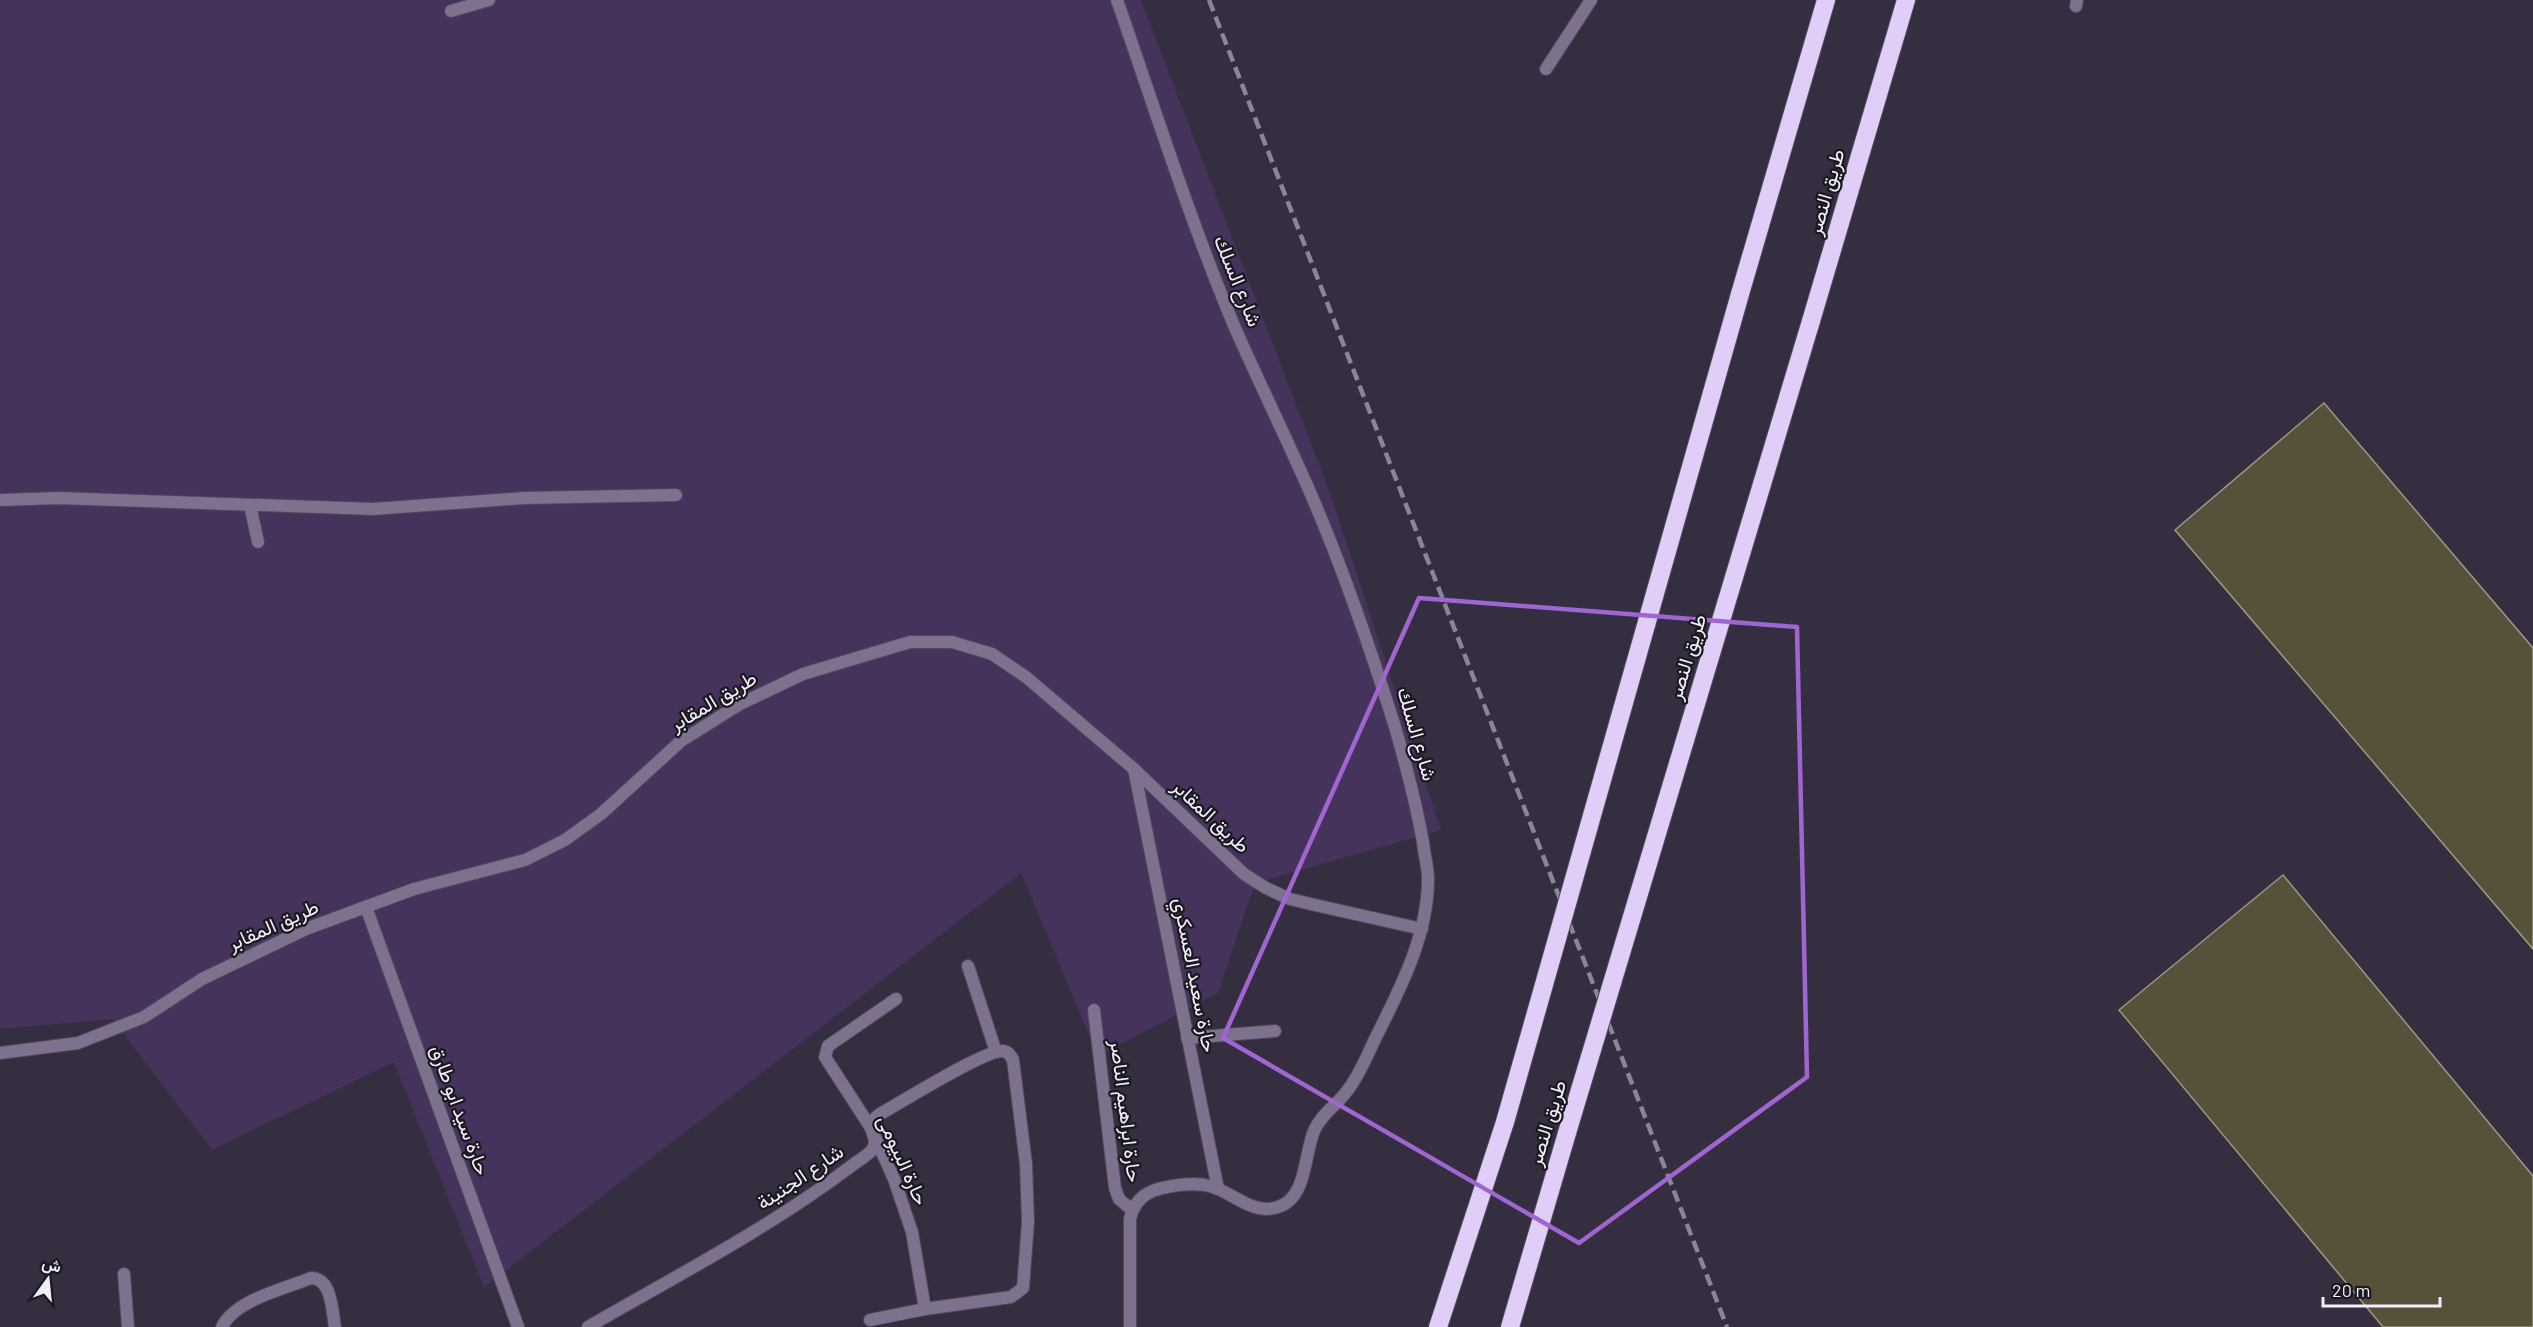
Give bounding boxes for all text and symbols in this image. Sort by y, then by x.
street label: طريق النصر [1801,146,1851,239]
street label: شارع السلك [1207,232,1268,331]
street label: طريق النصر [1661,611,1712,704]
street label: طريق المقابر [664,665,761,738]
street label: شارع السلك [1390,684,1443,784]
street label: طريق المقابر [1166,773,1255,859]
street label: طريق المقابر [222,893,323,957]
street label: حارة سعيد العسكري [1163,895,1223,1055]
street label: حارة ابراهيم الناصر [1104,1037,1148,1184]
street label: حارة سيد ابو طارق [424,1041,496,1179]
street label: طريق النصر [1521,1077,1572,1170]
street label: حارة البيومى [872,1111,934,1209]
street label: شارع الجنينة [752,1138,849,1216]
north arrow [18,1249,78,1309]
text: ش [40,1252,64,1277]
scale bar [2323,1270,2440,1308]
text: 20 m [2332,1279,2370,1301]

